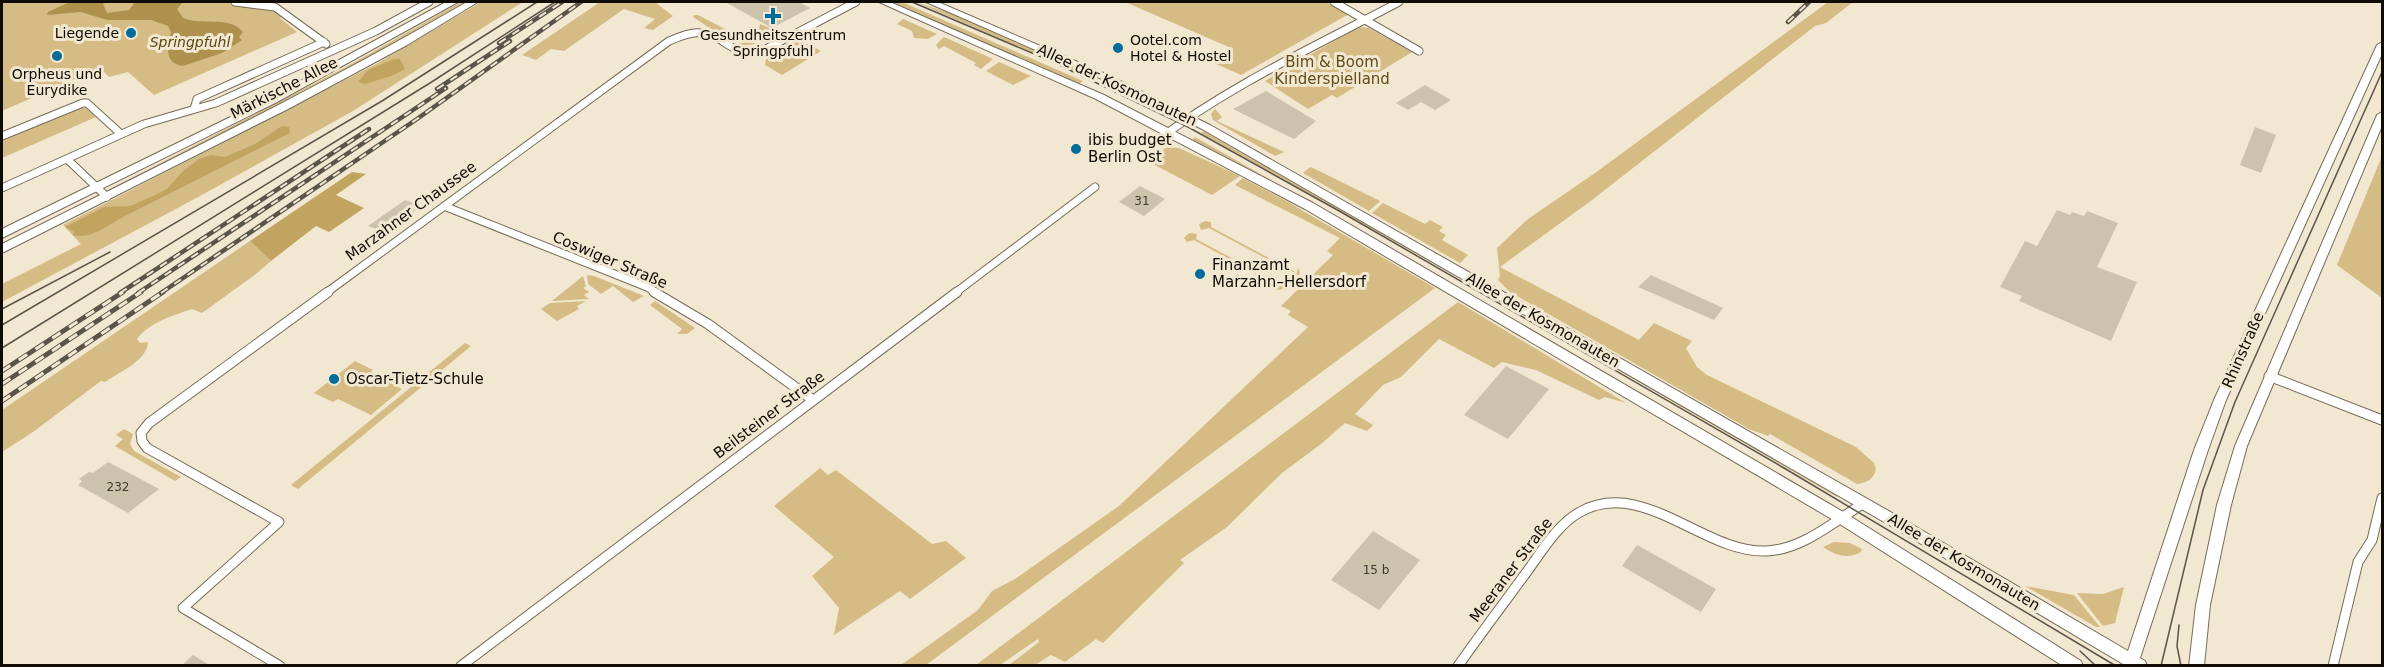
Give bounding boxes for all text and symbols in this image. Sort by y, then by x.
marker: Gesundheitszentrum Springpfuhl [764,7,782,25]
place label: Liegende [55,25,119,41]
marker: Liegende [124,26,138,40]
place label: Gesundheitszentrum Springpfuhl [700,27,846,59]
place label: Ootel.com Hotel & Hostel [1130,32,1231,64]
water label: Springpfuhl [150,34,230,50]
street label: Allee der Kosmonauten [1034,40,1200,130]
marker: Ootel.com Hotel & Hostel [1111,41,1125,55]
marker: Orpheus und Eurydike [50,49,64,63]
street label: Märkische Allee [227,53,341,123]
park label: Bim & Boom Kinderspielland [1274,53,1390,88]
place label: Orpheus und Eurydike [12,66,102,98]
place label: ibis budget Berlin Ost [1088,131,1172,166]
marker: ibis budget Berlin Ost [1069,142,1083,156]
street label: Marzahner Chaussee [342,157,480,265]
house number: 31 [1134,194,1150,208]
street label: Coswiger Straße [550,228,670,292]
place label: Finanzamt Marzahn–Hellersdorf [1212,256,1367,291]
marker: Finanzamt Marzahn–Hellersdorf [1193,267,1207,281]
street label: Allee der Kosmonauten [1463,269,1623,371]
street label: Rhinstraße [2218,309,2268,391]
street label: Beilsteiner Straße [710,367,828,463]
place label: Oscar-Tietz-Schule [346,370,484,388]
marker: Oscar-Tietz-Schule [327,372,341,386]
house number: 232 [107,480,129,494]
street label: Allee der Kosmonauten [1885,509,2043,615]
street label: Meeraner Straße [1466,514,1556,626]
house number: 15 b [1363,563,1389,577]

